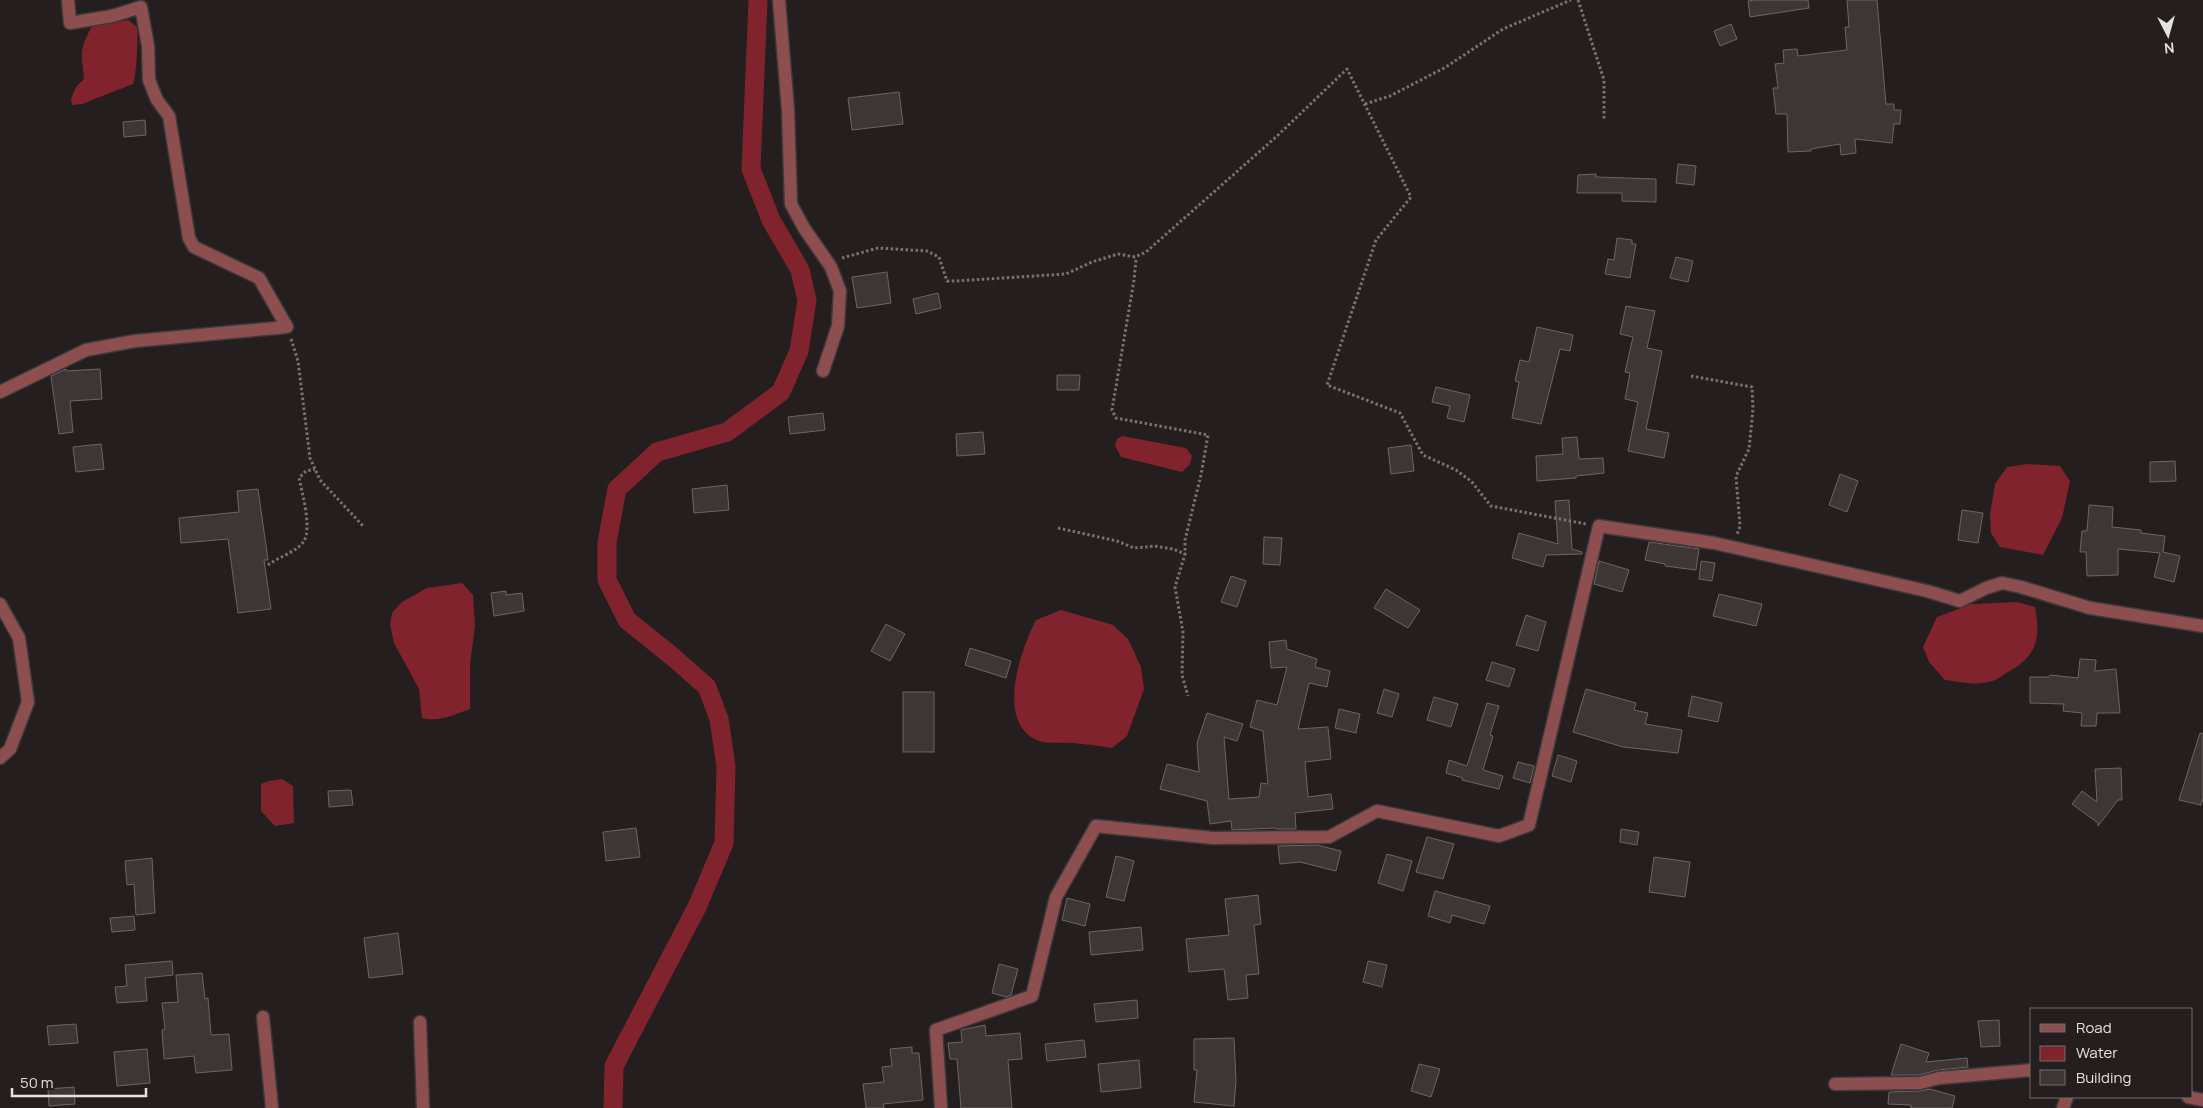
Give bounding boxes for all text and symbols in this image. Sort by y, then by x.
north arrow [2143,10,2193,60]
text: N [2163,38,2175,58]
legend [2030,1008,2193,1098]
text: Road [2076,1017,2112,1038]
text: Water [2076,1042,2118,1063]
scale bar [12,1066,146,1098]
text: Building [2076,1067,2131,1088]
text: 50 m [20,1072,54,1093]

